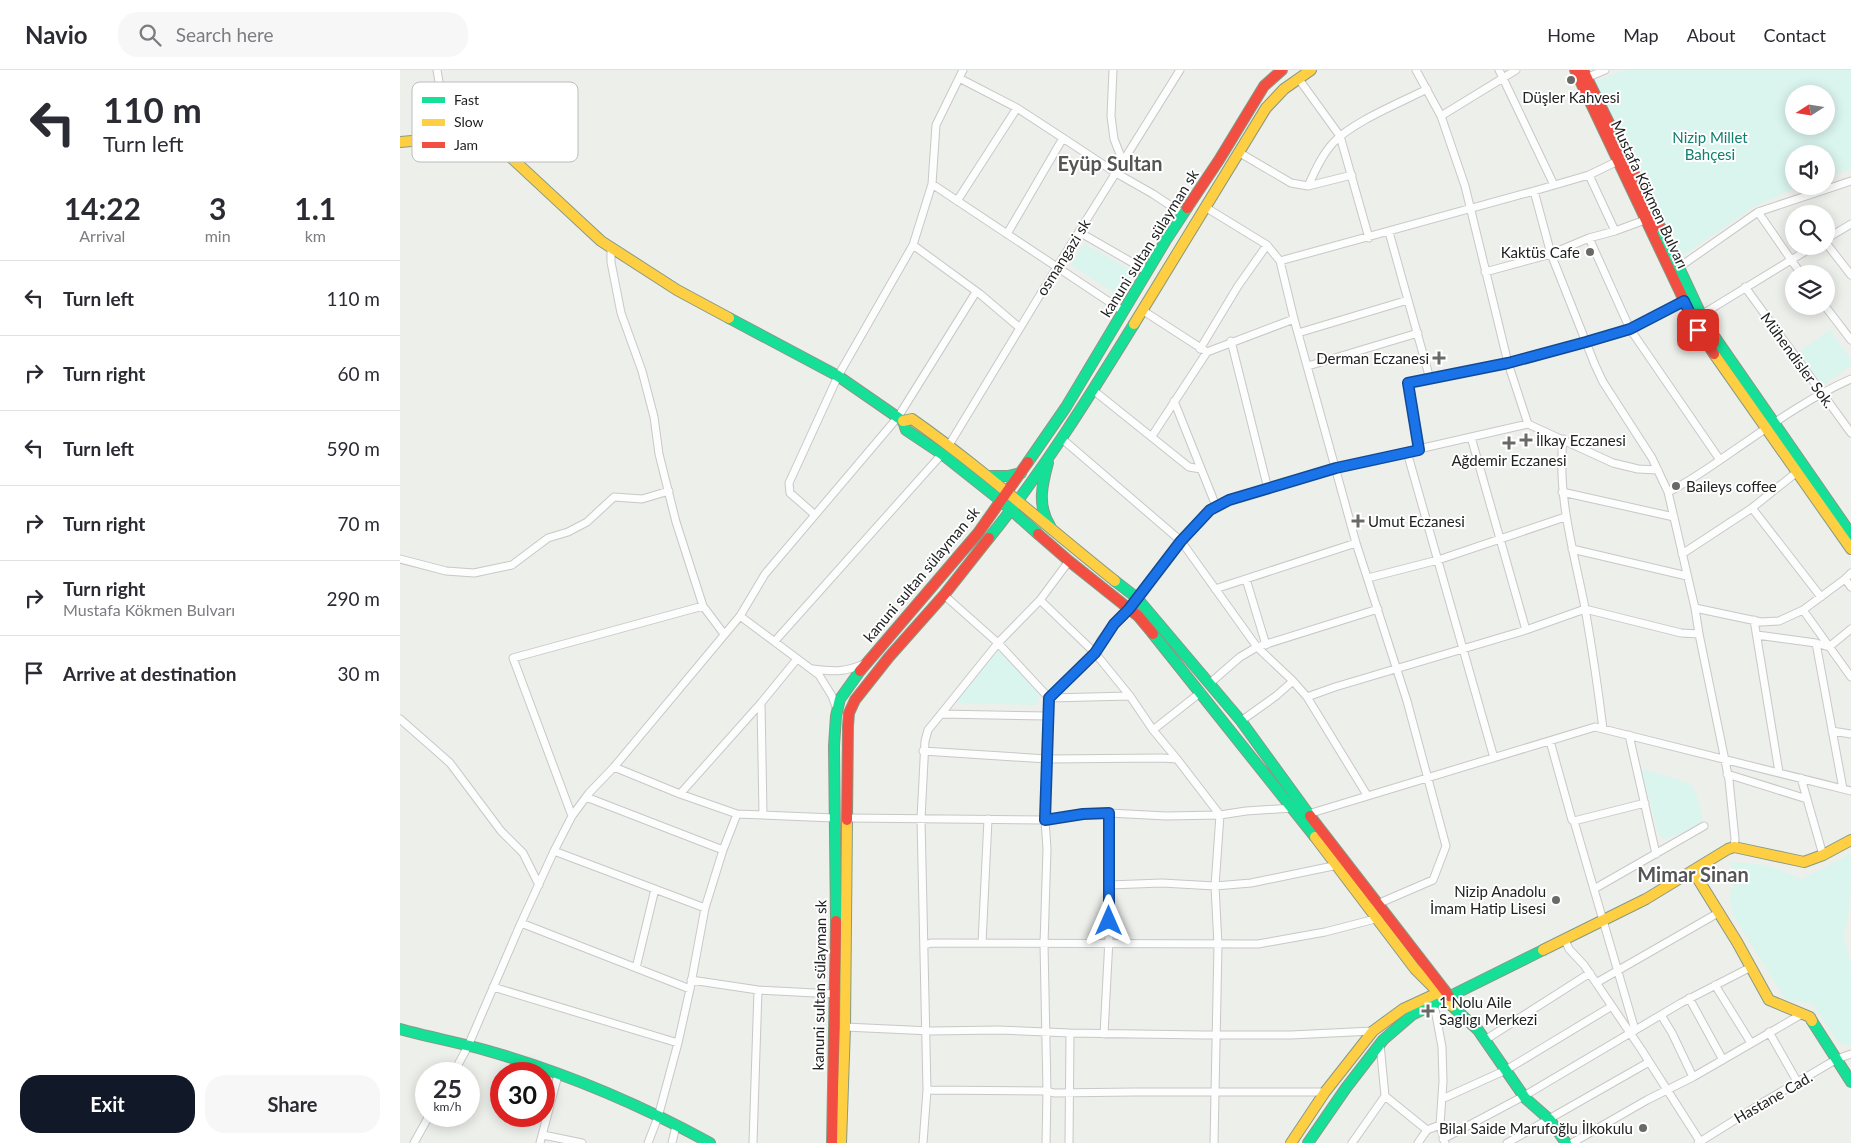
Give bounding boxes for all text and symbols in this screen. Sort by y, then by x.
search box [118,12,468,57]
text: Navio [25,20,88,49]
icon: search [136,21,164,49]
text: Search here [176,23,274,46]
text: Home [1547,24,1595,46]
text: Map [1623,24,1659,46]
text: About [1687,24,1736,46]
text: Contact [1764,24,1826,46]
marker: Düşler Kahvesi [1565,74,1577,86]
legend [412,82,578,162]
north arrow [1785,85,1835,135]
map controls [1785,85,1835,315]
text: 110 m [103,88,202,130]
place label: Düşler Kahvesi [1522,88,1620,106]
icon: left [20,90,85,155]
text: Fast [454,91,479,108]
text: Slow [454,113,484,130]
street label: Mustafa Kökmen Bulvarı [1608,117,1692,271]
park label: Nizip Millet Bahçesi [1672,128,1748,163]
text: Turn left [103,130,184,157]
text: Jam [454,136,478,153]
button: sound [1785,145,1835,195]
district label: Eyüp Sultan [1057,151,1163,175]
street label: kanuni sultan sülayman sk [1096,166,1202,320]
text: 14:22 [64,190,141,226]
text: 3 [209,190,226,226]
text: 1.1 [294,190,336,226]
button: search [1785,205,1835,255]
street label: osmangazi sk [1032,215,1094,299]
text: Arrival [79,226,125,245]
text: min [205,226,231,245]
text: km [305,226,326,245]
place label: Kaktüs Cafe [1501,243,1580,261]
marker: Kaktüs Cafe [1584,246,1596,258]
button: layers [1785,265,1835,315]
icon: left [20,284,48,312]
text: Turn left [63,287,134,310]
text: 110 m [326,287,380,310]
pin [1677,309,1719,351]
street label: Mühendisler Sok. [1757,309,1839,411]
icon: arrive [1684,316,1712,344]
place label: Derman Eczanesi [1316,349,1429,367]
marker: Derman Eczanesi [1433,352,1445,364]
icon: right [20,359,48,387]
text: Turn right [63,362,145,385]
text: 60 m [337,362,380,385]
place label: İlkay Eczanesi [1536,431,1626,449]
icon: left [20,434,48,462]
marker: İlkay Eczanesi [1520,434,1532,446]
text: Turn left [63,437,134,460]
text: 590 m [326,437,380,460]
marker: Ağdemir Eczanesi [1503,437,1515,449]
place label: Ağdemir Eczanesi [1451,451,1567,469]
place label: Baileys coffee [1686,477,1777,495]
marker: Baileys coffee [1670,480,1682,492]
street label: kanuni sultan sülayman sk [859,503,983,645]
icon: right [20,509,48,537]
text: Turn right [63,512,145,535]
text: 70 m [337,512,380,535]
place label: Umut Eczanesi [1368,512,1465,530]
marker: Umut Eczanesi [1352,515,1364,527]
text: Turn right [63,577,145,600]
icon: right [20,584,48,612]
text: 290 m [326,587,380,610]
text: Mustafa Kökmen Bulvarı [63,600,235,619]
icon: arrive [20,659,48,687]
text: Arrive at destination [63,662,236,685]
text: 30 m [337,662,380,685]
district label: Mimar Sinan [1637,862,1749,886]
place label: Nizip Anadolu İmam Hatip Lisesi [1430,882,1546,917]
position arrow [1082,894,1134,946]
marker: Nizip Anadolu İmam Hatip Lisesi [1550,894,1562,906]
street label: kanuni sultan sülayman sk [809,899,829,1070]
place label: 1 Nolu Aile Saglıgı Merkezi [1439,993,1537,1028]
marker: 1 Nolu Aile Saglıgı Merkezi [1421,1004,1435,1018]
speed limit sign: 30 [490,1062,555,1127]
street label: Hastane Cad. [1731,1067,1815,1127]
text: 25 [433,1073,462,1103]
button: Exit [20,1075,195,1133]
button: Share [205,1075,380,1133]
text: km/h [433,1099,462,1114]
place label: Bilal Saide Marufoğlu İlkokulu [1439,1119,1633,1137]
marker: Bilal Saide Marufoğlu İlkokulu [1637,1122,1649,1134]

